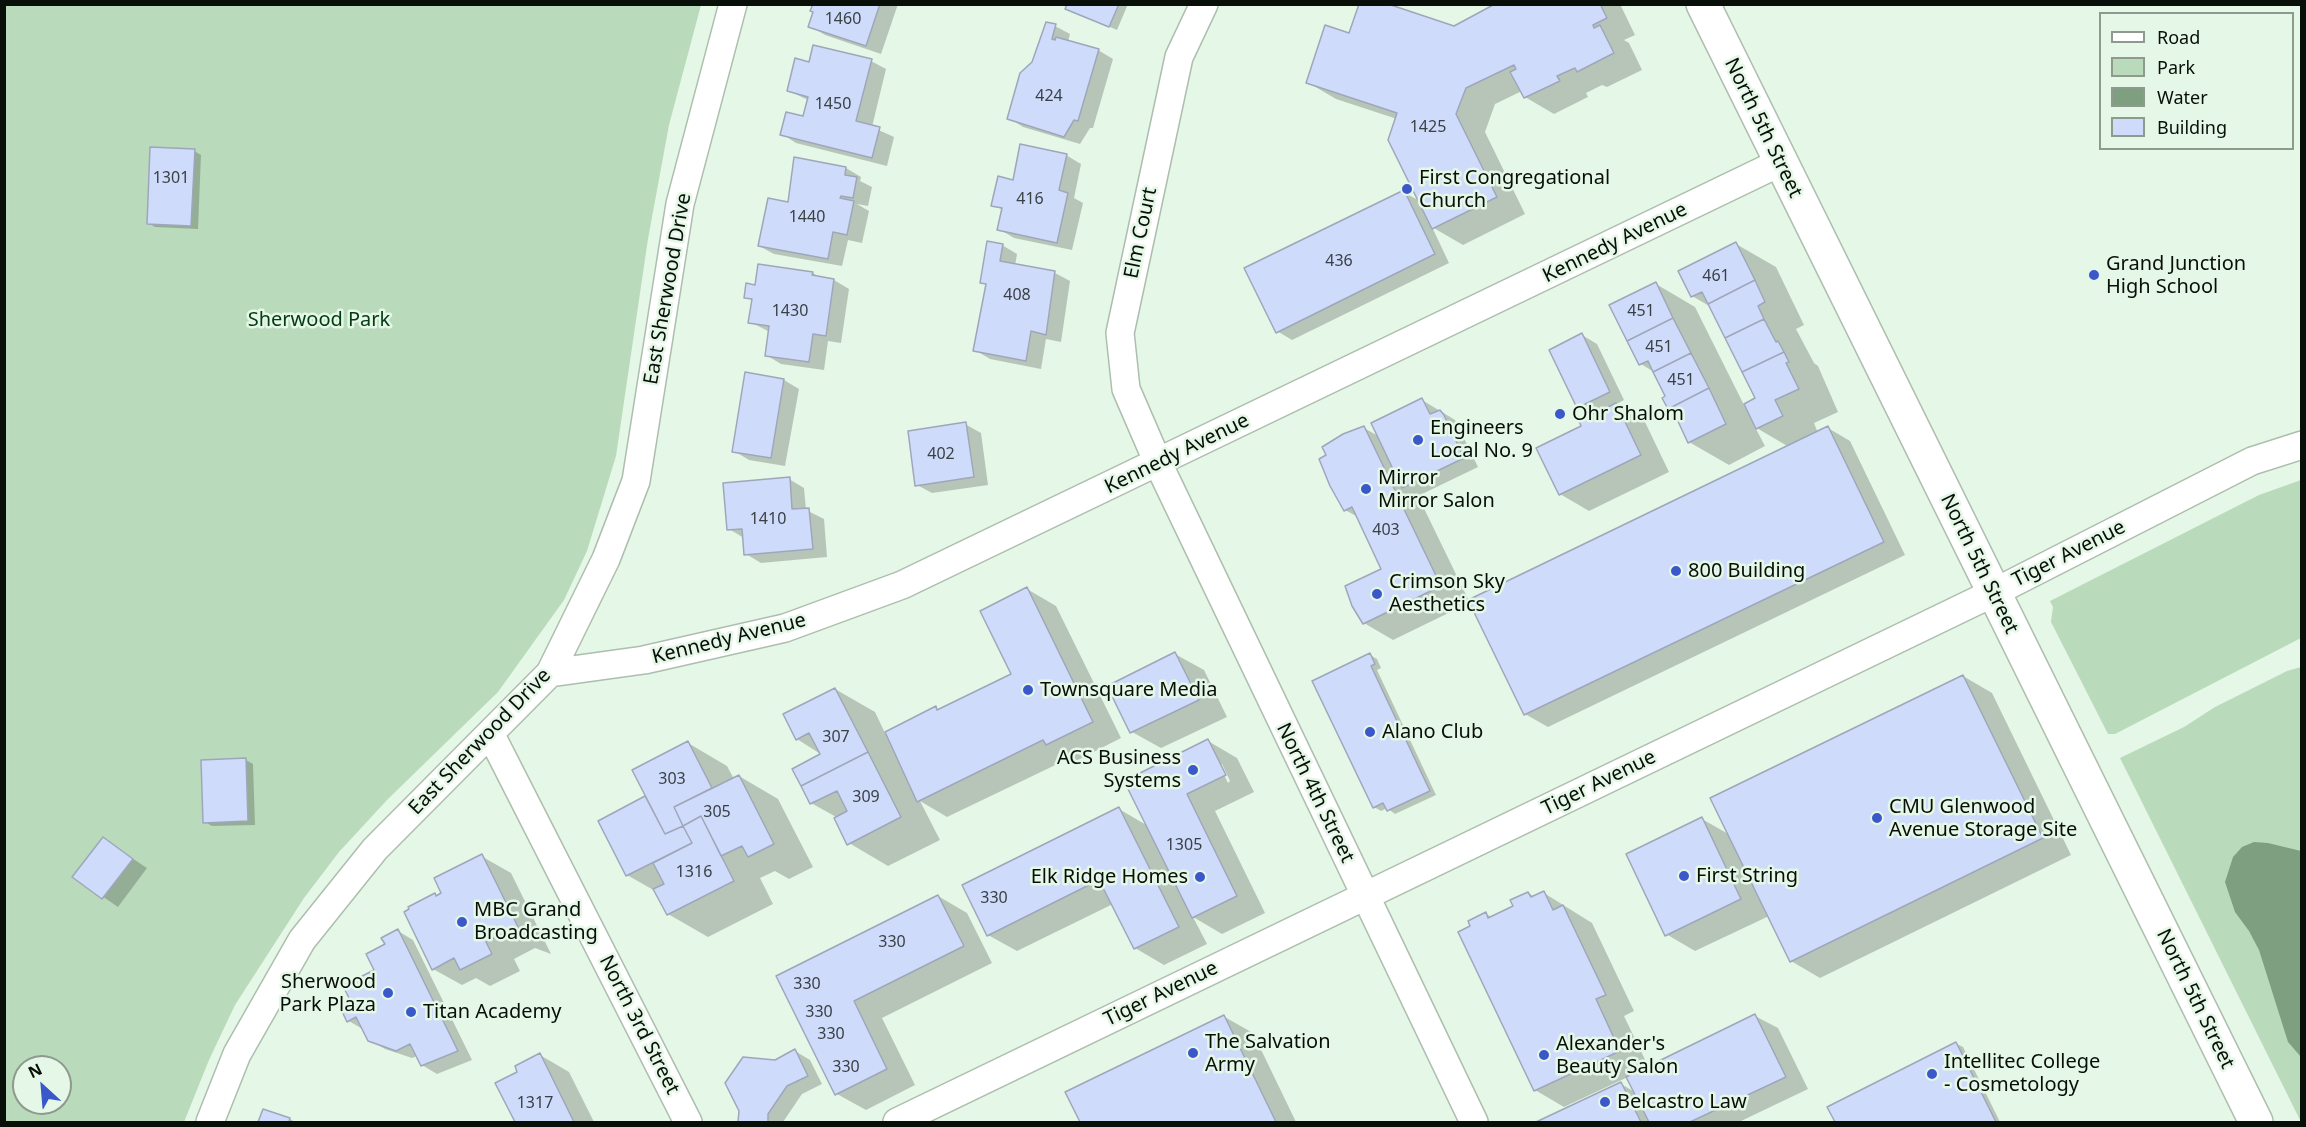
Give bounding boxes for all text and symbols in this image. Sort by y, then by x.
house number: 1460 [825,9,861,29]
legend [2099,12,2294,150]
text: Road [2157,25,2200,49]
street label: North 5th Street [1719,54,1807,202]
text: Park [2157,55,2195,79]
text: Water [2157,85,2208,109]
house number: 424 [1035,86,1063,106]
house number: 1450 [815,94,851,114]
text: Building [2157,115,2227,139]
house number: 1425 [1410,117,1446,137]
place label: First Congregational Church [1419,166,1610,213]
house number: 1301 [153,168,189,188]
marker: First Congregational Church [1400,182,1414,196]
street label: Elm Court [1120,185,1162,281]
house number: 416 [1016,189,1044,209]
street label: East Sherwood Drive [639,191,697,387]
street label: Kennedy Avenue [1539,198,1691,288]
house number: 1440 [789,207,825,227]
house number: 436 [1325,251,1353,271]
place label: Grand Junction High School [2106,252,2246,299]
house number: 461 [1702,266,1730,286]
marker: Grand Junction High School [2087,268,2101,282]
house number: 408 [1003,285,1031,305]
house number: 1430 [772,301,808,321]
house number: 451 [1627,301,1655,321]
park label: Sherwood Park [248,308,390,332]
house number: 451 [1645,337,1673,357]
house number: 451 [1667,370,1695,390]
place label: Ohr Shalom [1572,402,1684,426]
marker: Ohr Shalom [1553,407,1567,421]
street label: Kennedy Avenue [1101,409,1253,499]
place label: Engineers Local No. 9 [1430,416,1533,463]
marker: Engineers Local No. 9 [1411,433,1425,447]
house number: 402 [927,444,955,464]
place label: Mirror Mirror Salon [1378,466,1495,513]
marker: Mirror Mirror Salon [1359,482,1373,496]
street label: North 5th Street [1935,490,2023,638]
house number: 1410 [750,509,786,529]
street label: Tiger Avenue [2009,515,2129,593]
house number: 403 [1372,520,1400,540]
place label: 800 Building [1688,559,1805,583]
marker: 800 Building [1669,564,1683,578]
place label: Crimson Sky Aesthetics [1389,570,1505,617]
marker: Crimson Sky Aesthetics [1370,587,1384,601]
street label: Kennedy Avenue [650,608,808,670]
street label: East Sherwood Drive [404,664,556,820]
place label: Townsquare Media [1040,678,1217,702]
marker: Townsquare Media [1021,683,1035,697]
street label: North 4th Street [1271,719,1359,867]
place label: Alano Club [1382,720,1483,744]
marker: Alano Club [1363,725,1377,739]
house number: 307 [822,727,850,747]
street label: Tiger Avenue [1538,745,1660,821]
place label: ACS Business Systems [1057,746,1181,793]
marker: ACS Business Systems [1186,763,1200,777]
house number: 303 [658,769,686,789]
house number: 309 [852,787,880,807]
place label: CMU Glenwood Avenue Storage Site [1889,795,2077,842]
house number: 305 [703,802,731,822]
marker: CMU Glenwood Avenue Storage Site [1870,811,1884,825]
house number: 1305 [1166,835,1202,855]
house number: 1316 [676,862,712,882]
place label: First String [1696,864,1798,888]
place label: Elk Ridge Homes [1031,865,1188,889]
marker: First String [1677,869,1691,883]
marker: Elk Ridge Homes [1193,870,1207,884]
house number: 330 [980,888,1008,908]
place label: MBC Grand Broadcasting [474,898,598,945]
marker: MBC Grand Broadcasting [455,915,469,929]
street label: North 5th Street [2151,925,2239,1073]
house number: 330 [878,932,906,952]
street label: North 3rd Street [594,951,684,1099]
street label: Tiger Avenue [1100,956,1222,1032]
place label: Sherwood Park Plaza [279,970,376,1017]
house number: 330 [793,974,821,994]
marker: Sherwood Park Plaza [381,986,395,1000]
place label: Titan Academy [423,1000,561,1024]
house number: 330 [805,1002,833,1022]
marker: Titan Academy [404,1005,418,1019]
house number: 330 [817,1024,845,1044]
place label: The Salvation Army [1205,1030,1331,1077]
place label: Alexander's Beauty Salon [1556,1032,1678,1079]
marker: The Salvation Army [1186,1046,1200,1060]
marker: Alexander's Beauty Salon [1537,1048,1551,1062]
place label: Intellitec College - Cosmetology [1944,1050,2100,1097]
north arrow [12,1055,72,1115]
house number: 330 [832,1057,860,1077]
text: N [24,1058,46,1083]
marker: Intellitec College - Cosmetology [1925,1067,1939,1081]
place label: Belcastro Law [1617,1090,1747,1114]
house number: 1317 [517,1093,553,1113]
marker: Belcastro Law [1598,1095,1612,1109]

